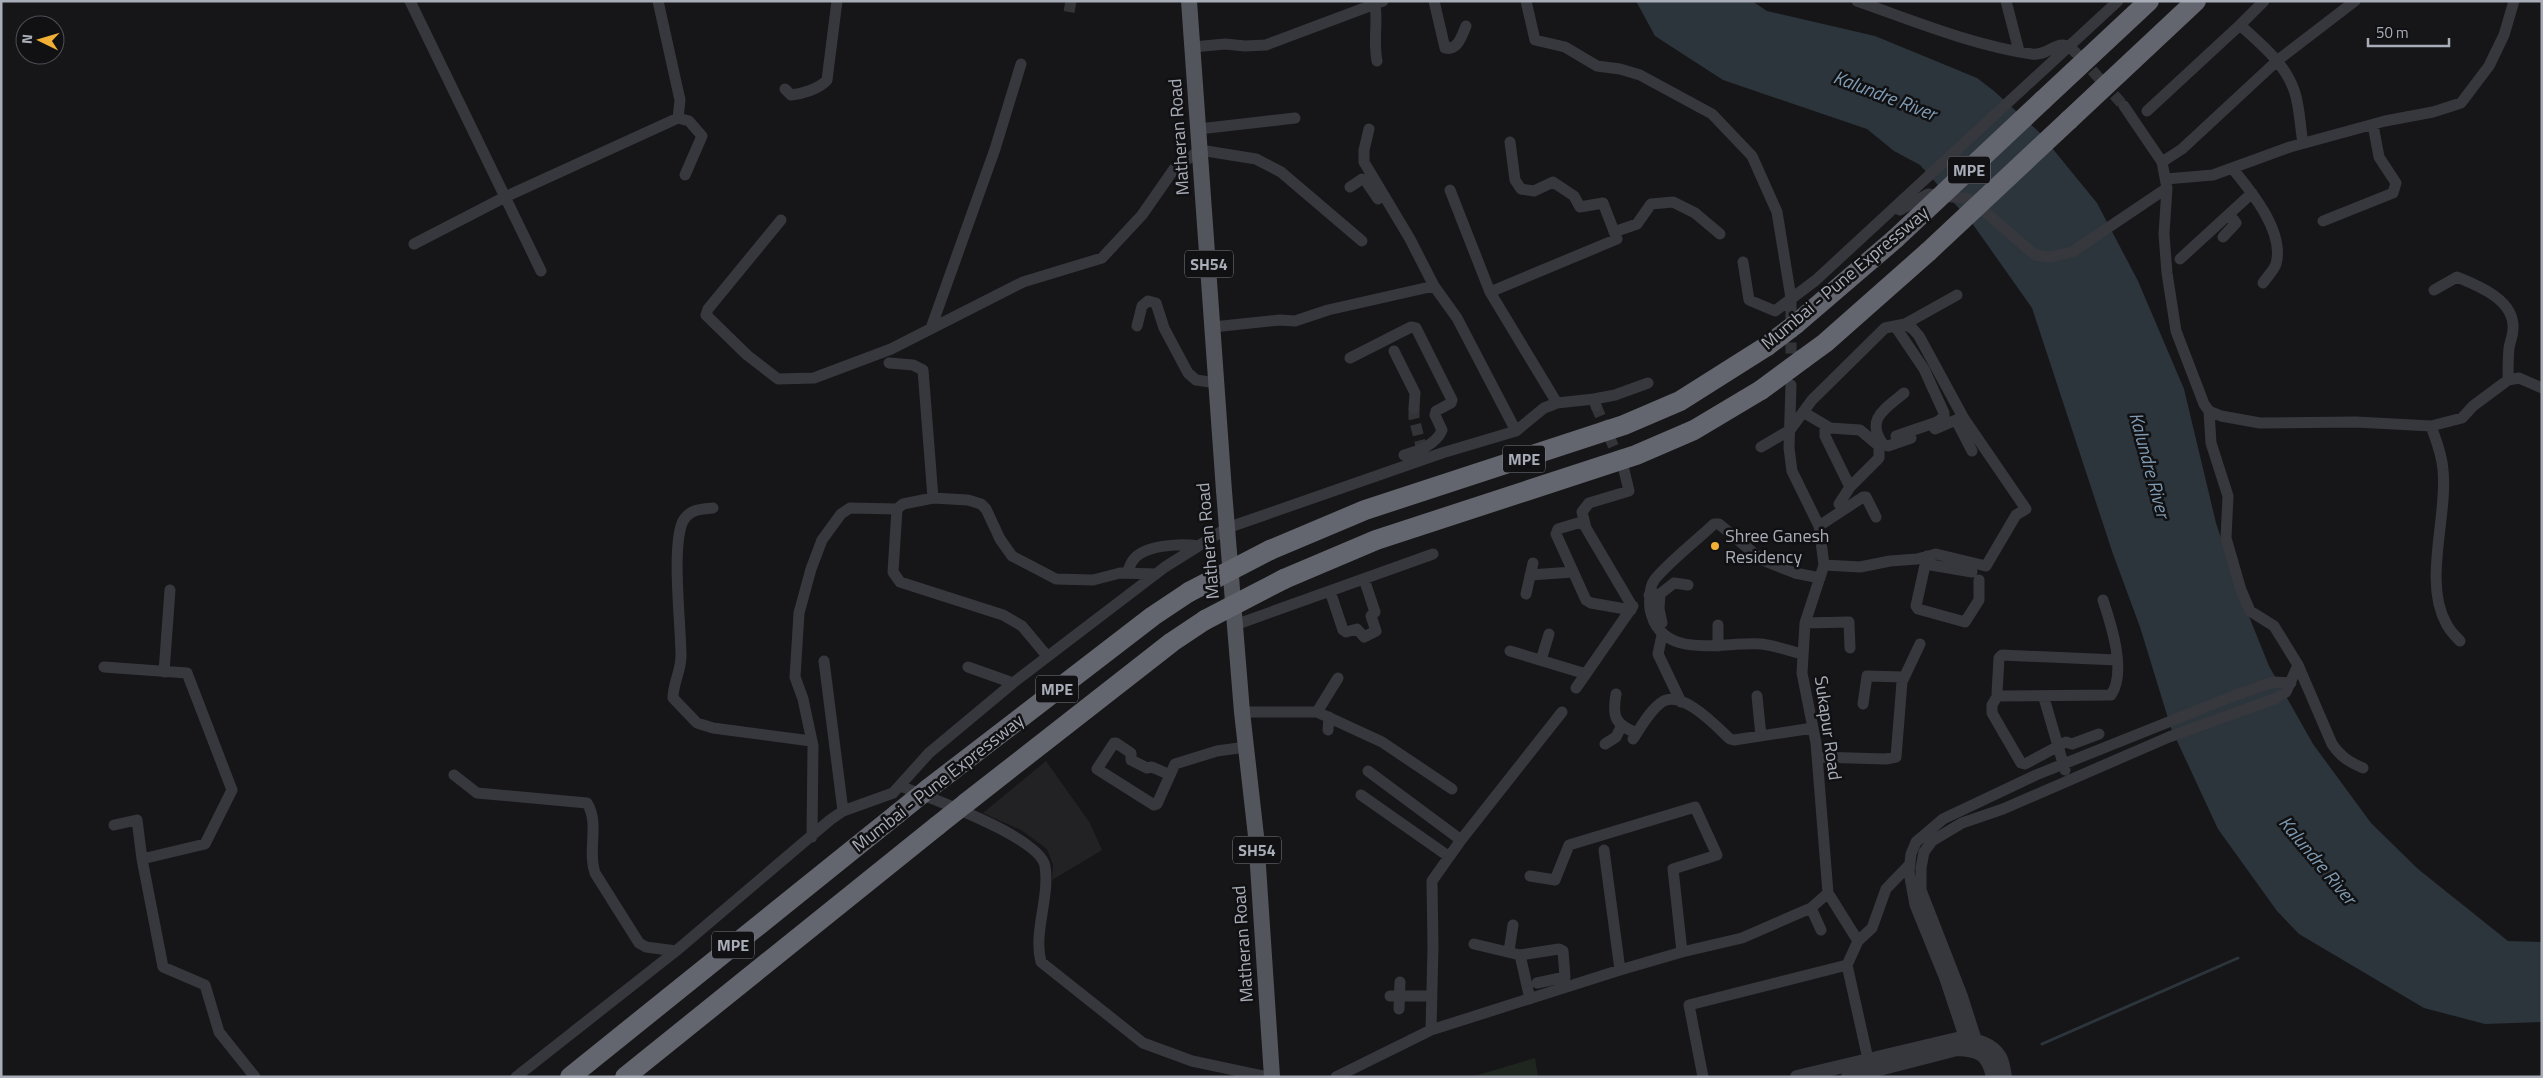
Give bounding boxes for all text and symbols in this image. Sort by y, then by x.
north arrow [15,15,65,65]
scale bar [2368,15,2449,47]
text: 50 m [2376,21,2409,44]
text: N [16,33,37,45]
water label: Kalundre River [1830,62,1943,128]
street label: Matheran Road [1161,78,1196,196]
road number: MPE [1948,156,1990,184]
street label: Mumbai - Pune Expressway [1755,199,1935,356]
road number: SH54 [1185,250,1233,278]
water label: Kalundre River [2122,409,2179,523]
road number: MPE [1503,446,1545,472]
street label: Matheran Road [1189,482,1226,601]
place label: Shree Ganesh Residency [1725,522,1830,570]
marker: Shree Ganesh Residency [1709,540,1721,552]
street label: Sukapur Road [1808,674,1849,782]
road number: MPE [1036,676,1078,702]
street label: Mumbai - Pune Expressway [846,707,1030,858]
water label: Kalundre River [2273,809,2365,912]
road number: SH54 [1233,836,1281,864]
street label: Matheran Road [1225,885,1260,1003]
road number: MPE [712,932,754,958]

